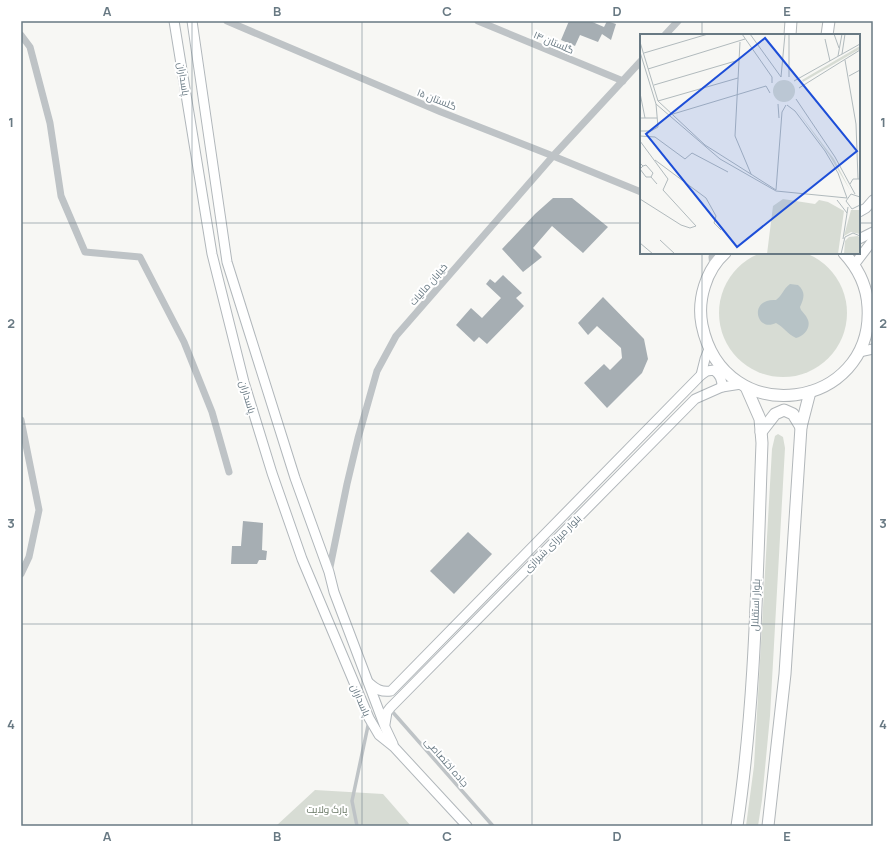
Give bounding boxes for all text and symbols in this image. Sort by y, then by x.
text: A [103,2,112,20]
text: B [273,2,281,20]
text: C [442,2,452,20]
text: D [612,2,622,20]
text: E [783,2,791,20]
street label: گلستان ۱۴ [532,27,576,57]
inset map [640,34,860,254]
street label: پاسداران [174,61,194,97]
street label: گلستان ۱۵ [415,85,459,113]
text: 1 [8,113,14,131]
text: 1 [880,113,886,131]
street label: خیابان مالیات [406,260,450,308]
text: 2 [7,314,15,332]
text: 2 [879,314,887,332]
street label: پاسداران [236,379,260,416]
street label: بلوار میرزای شیرازی [520,511,584,575]
text: 3 [7,514,15,532]
text: 3 [879,514,887,532]
street label: بلوار استقلال [747,579,763,631]
street label: پاسداران [348,682,374,719]
text: 4 [7,715,15,733]
text: 4 [879,715,887,733]
street label: جاده اختصاصی [422,734,472,790]
park label: پارک ولایت [307,802,348,816]
text: A [103,827,112,845]
text: B [273,827,281,845]
text: C [442,827,452,845]
text: D [612,827,622,845]
text: E [783,827,791,845]

